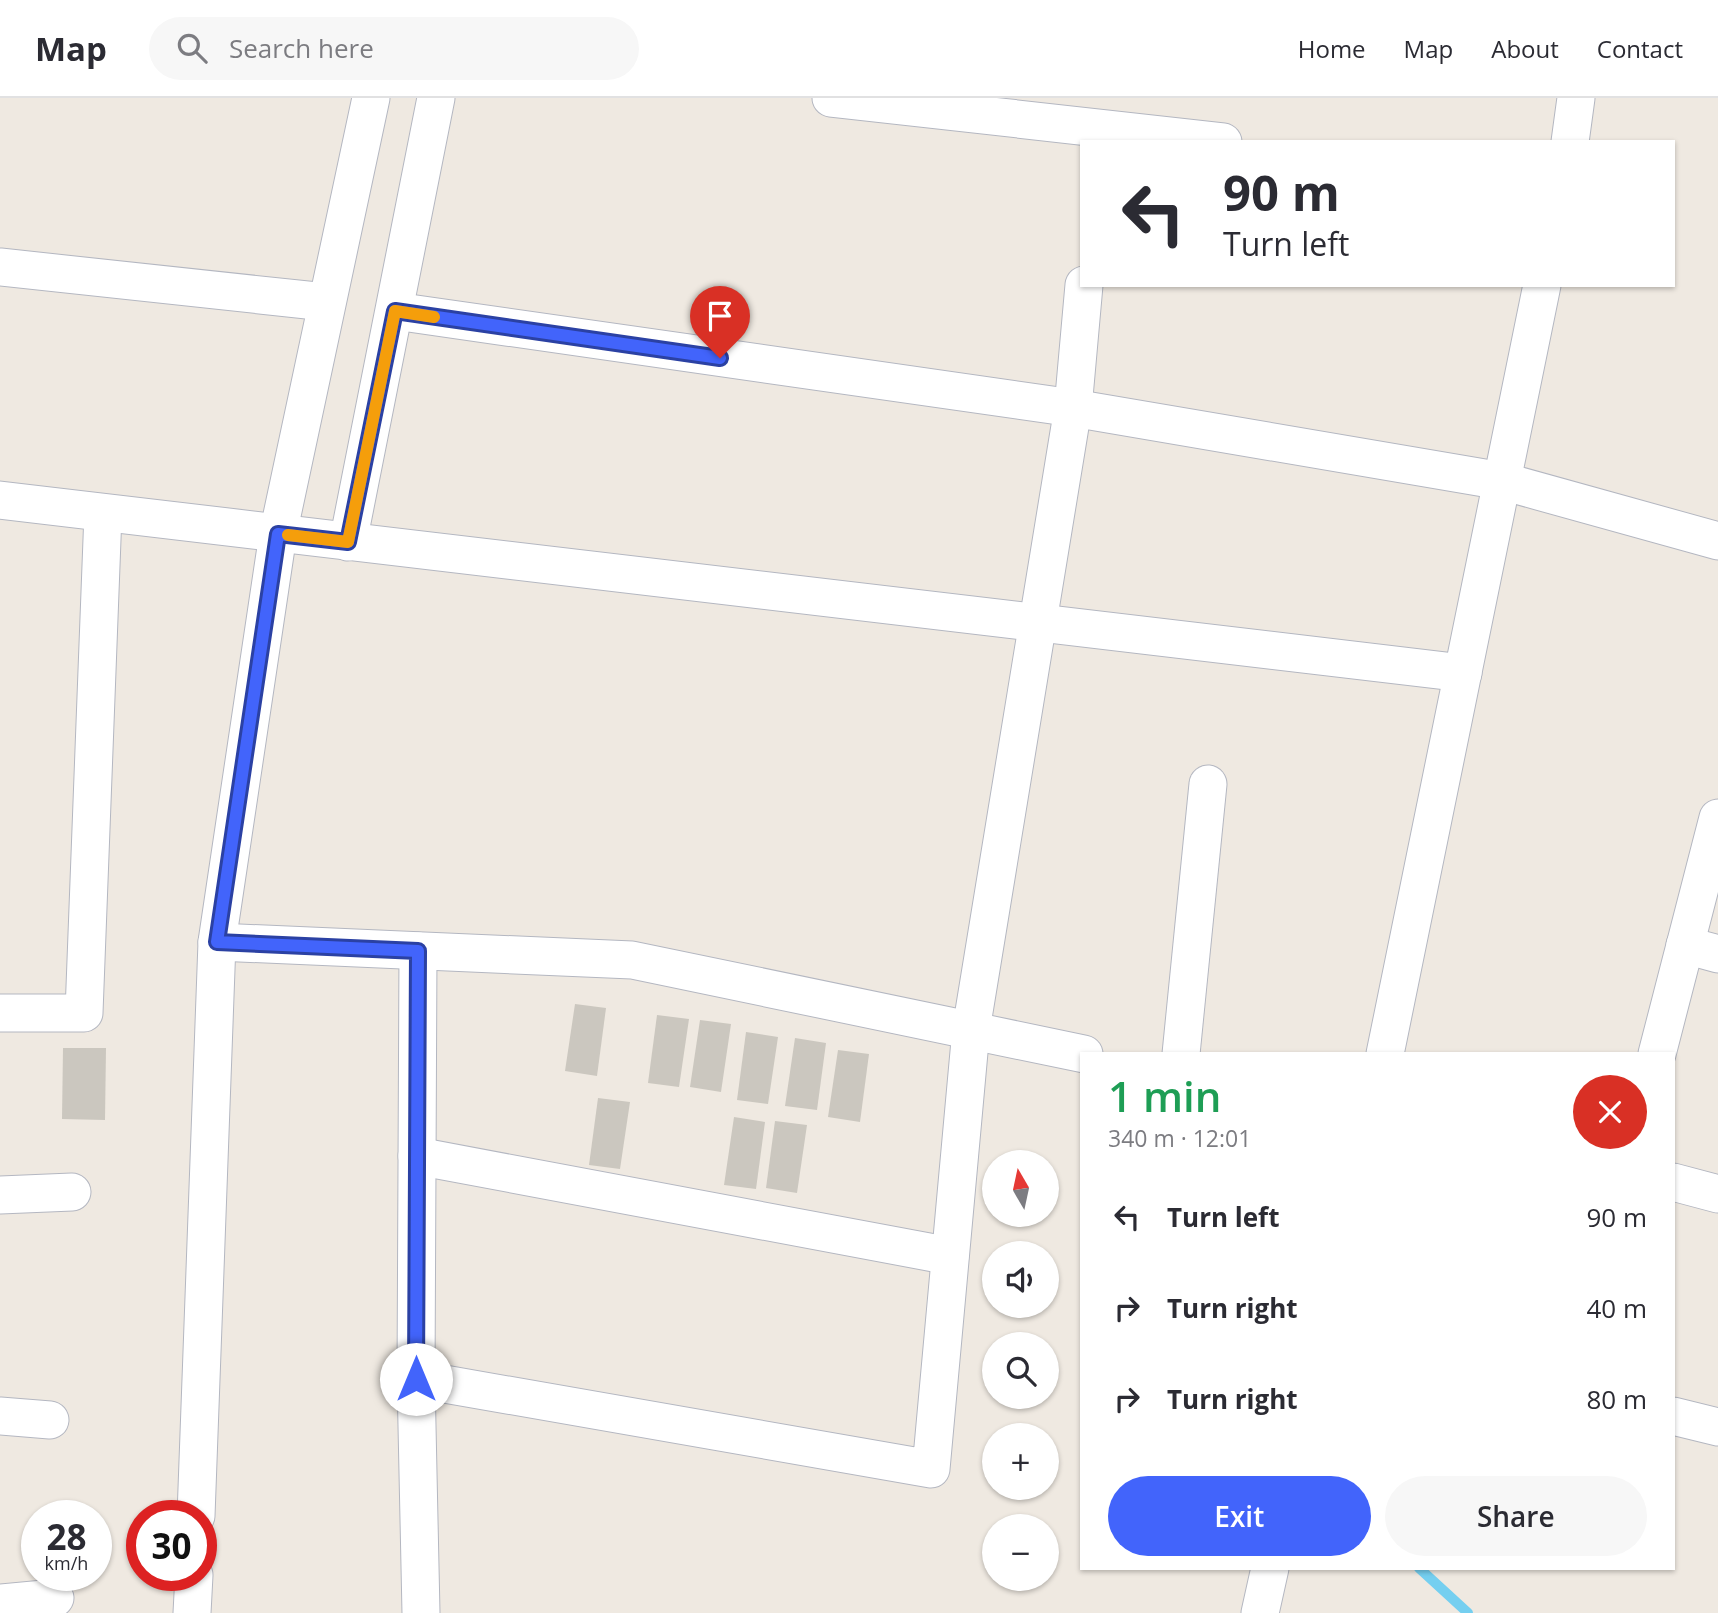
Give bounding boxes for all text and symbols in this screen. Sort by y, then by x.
search box [149,17,639,80]
text: Map [35,26,107,71]
icon: search [173,29,211,67]
text: Search here [229,30,374,66]
text: Home [1298,32,1366,65]
text: Map [1404,32,1453,65]
text: About [1491,32,1559,65]
text: Contact [1597,32,1683,65]
text: 90 m [1223,159,1340,225]
icon: left [1108,168,1199,259]
text: Turn left [1223,222,1349,265]
pin [690,286,750,358]
icon: arrive [701,297,739,335]
text: 1 min [1108,1067,1221,1124]
button: close [1573,1075,1647,1149]
text: 340 m · 12:01 [1108,1122,1251,1154]
north arrow [982,1150,1059,1227]
map controls [982,1150,1059,1591]
icon: left [1108,1198,1146,1236]
text: Turn left [1167,1199,1279,1235]
text: 90 m [1586,1199,1647,1235]
button: sound [982,1241,1059,1318]
icon: right [1108,1289,1146,1327]
text: Turn right [1167,1290,1298,1326]
text: 40 m [1586,1290,1647,1326]
button: search [982,1332,1059,1409]
position arrow [379,1342,453,1416]
icon: right [1108,1380,1146,1418]
text: Turn right [1167,1381,1298,1417]
text: 80 m [1586,1381,1647,1417]
button: + [982,1423,1059,1500]
button: Exit [1108,1476,1371,1556]
button: Share [1385,1476,1647,1556]
speed limit sign: 30 [126,1500,217,1591]
text: 28 [46,1513,87,1560]
button: − [982,1514,1059,1591]
text: km/h [45,1551,88,1575]

